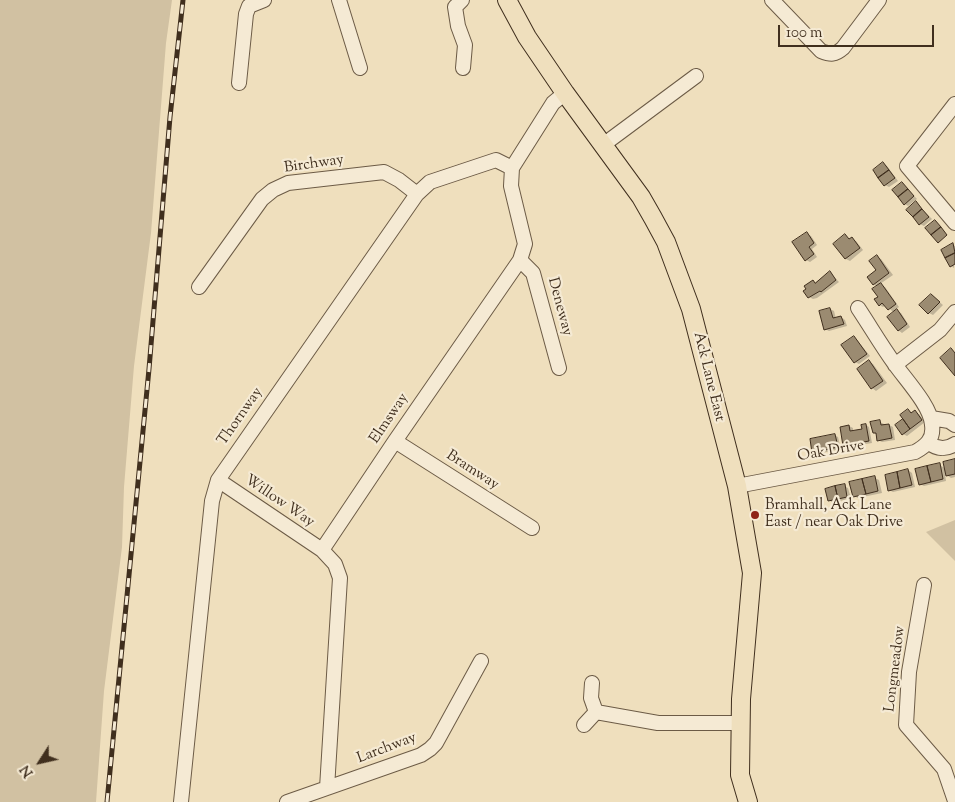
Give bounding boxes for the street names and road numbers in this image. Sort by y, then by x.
street label: Birchway [283,152,345,178]
street label: Deneway [543,276,575,338]
street label: Ack Lane East [688,330,728,424]
street label: Thornway [214,384,268,450]
street label: Elmsway [367,390,413,448]
street label: Oak Drive [796,437,866,467]
street label: Bramway [442,447,502,495]
street label: Willow Way [241,472,317,532]
street label: Longmeadow [882,625,910,713]
street label: Larchway [355,729,419,769]

